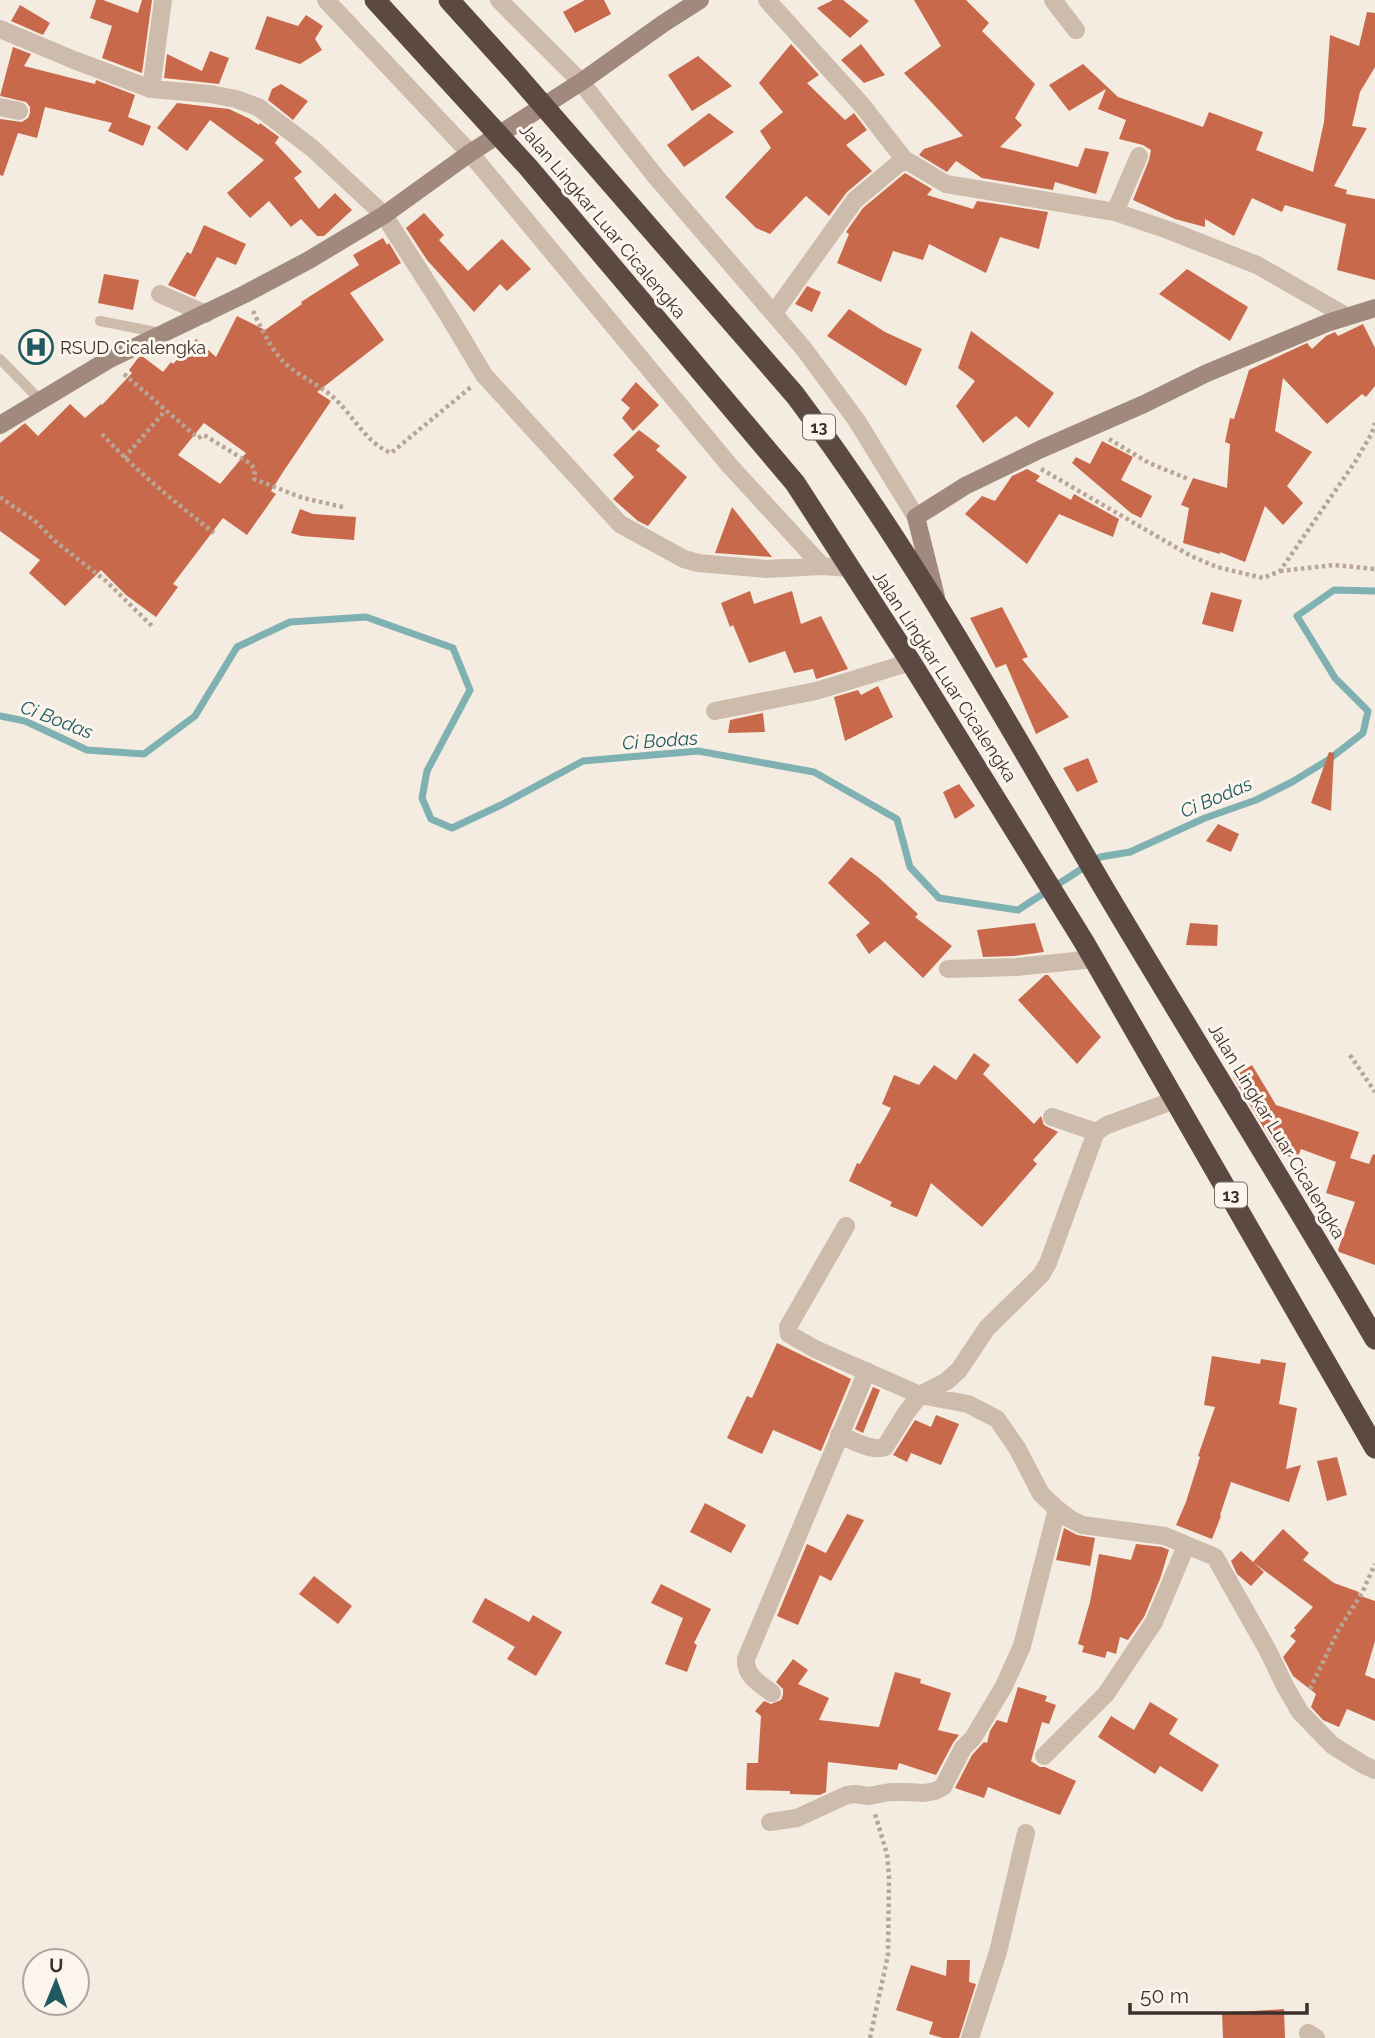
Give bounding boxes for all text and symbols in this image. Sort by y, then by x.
street label: Jalan Lingkar Luar Cicalengka [515,119,691,323]
hospital icon: RSUD Cicalengka [17,328,55,366]
place label: RSUD Cicalengka [60,337,206,358]
road number: 13 [803,414,835,440]
street label: Jalan Lingkar Luar Cicalengka [869,566,1021,786]
water label: Ci Bodas [18,695,96,743]
water label: Ci Bodas [621,726,699,754]
water label: Ci Bodas [1177,772,1255,822]
street label: Jalan Lingkar Luar Cicalengka [1204,1019,1350,1243]
road number: 13 [1215,1182,1247,1208]
north arrow [21,1947,91,2017]
text: U [49,1954,64,1976]
scale bar [1130,1972,1307,2016]
text: 50 m [1140,1983,1189,2008]

